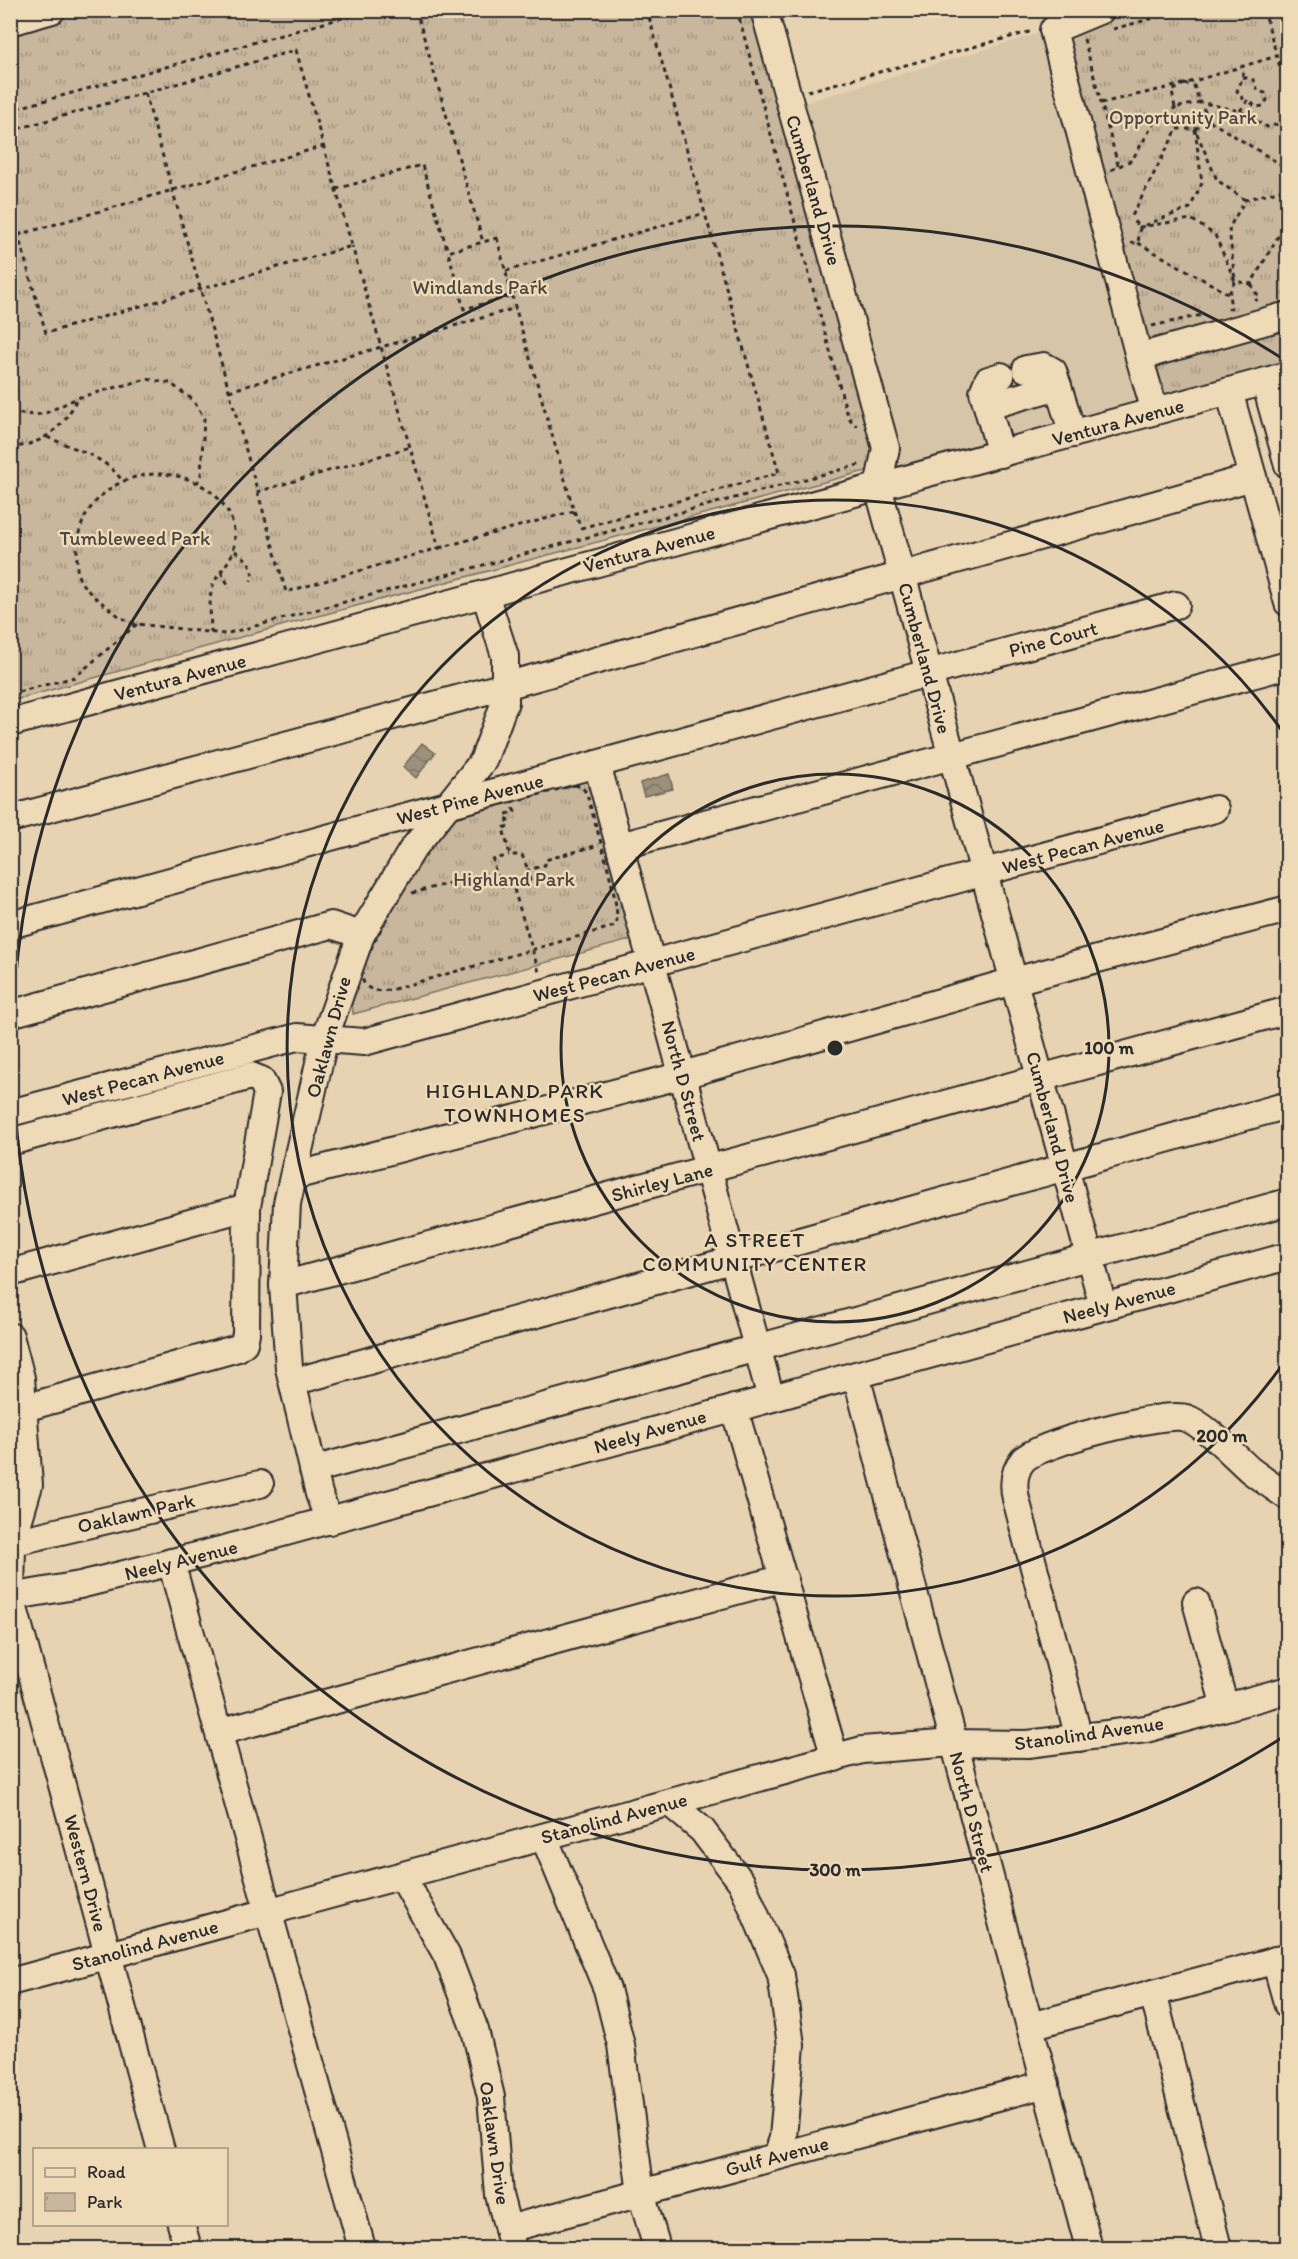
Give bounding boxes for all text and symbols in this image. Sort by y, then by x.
park label: Opportunity Park [1109,105,1258,129]
street label: Cumberland Drive [781,112,847,268]
park label: Windlands Park [412,275,548,299]
street label: Ventura Avenue [1049,393,1187,451]
street label: Ventura Avenue [580,520,718,578]
park label: Tumbleweed Park [60,526,211,550]
street label: Cumberland Drive [893,580,957,736]
street label: Pine Court [1006,616,1100,662]
street label: Ventura Avenue [111,648,249,706]
street label: West Pine Avenue [394,768,546,830]
street label: West Pecan Avenue [999,813,1167,879]
park label: Highland Park [453,867,575,891]
street label: West Pecan Avenue [530,941,698,1007]
street label: Oaklawn Drive [300,974,356,1100]
street label: North D Street [656,1018,712,1144]
text: 100 m [1084,1037,1135,1059]
centre of rings [825,1038,845,1058]
street label: West Pecan Avenue [59,1045,227,1111]
street label: Cumberland Drive [1021,1049,1085,1205]
district label: HIGHLAND PARK TOWNHOMES [426,1078,604,1127]
street label: Shirley Lane [608,1157,716,1207]
district label: A STREET COMMUNITY CENTER [642,1227,868,1276]
street label: Neely Avenue [1060,1275,1178,1329]
street label: Neely Avenue [591,1404,709,1458]
text: 200 m [1197,1425,1248,1447]
street label: Oaklawn Park [75,1488,198,1538]
street label: Neely Avenue [122,1534,240,1586]
street label: Stanolind Avenue [1013,1711,1165,1755]
street label: North D Street [944,1749,1000,1875]
street label: Stanolind Avenue [538,1787,690,1849]
street label: Western Drive [59,1812,113,1934]
text: 300 m [809,1859,861,1881]
street label: Stanolind Avenue [69,1914,221,1976]
street label: Oaklawn Drive [474,2080,516,2206]
street label: Gulf Avenue [723,2131,831,2181]
legend [33,2148,228,2226]
text: Road [87,2161,126,2183]
text: Park [87,2191,122,2213]

